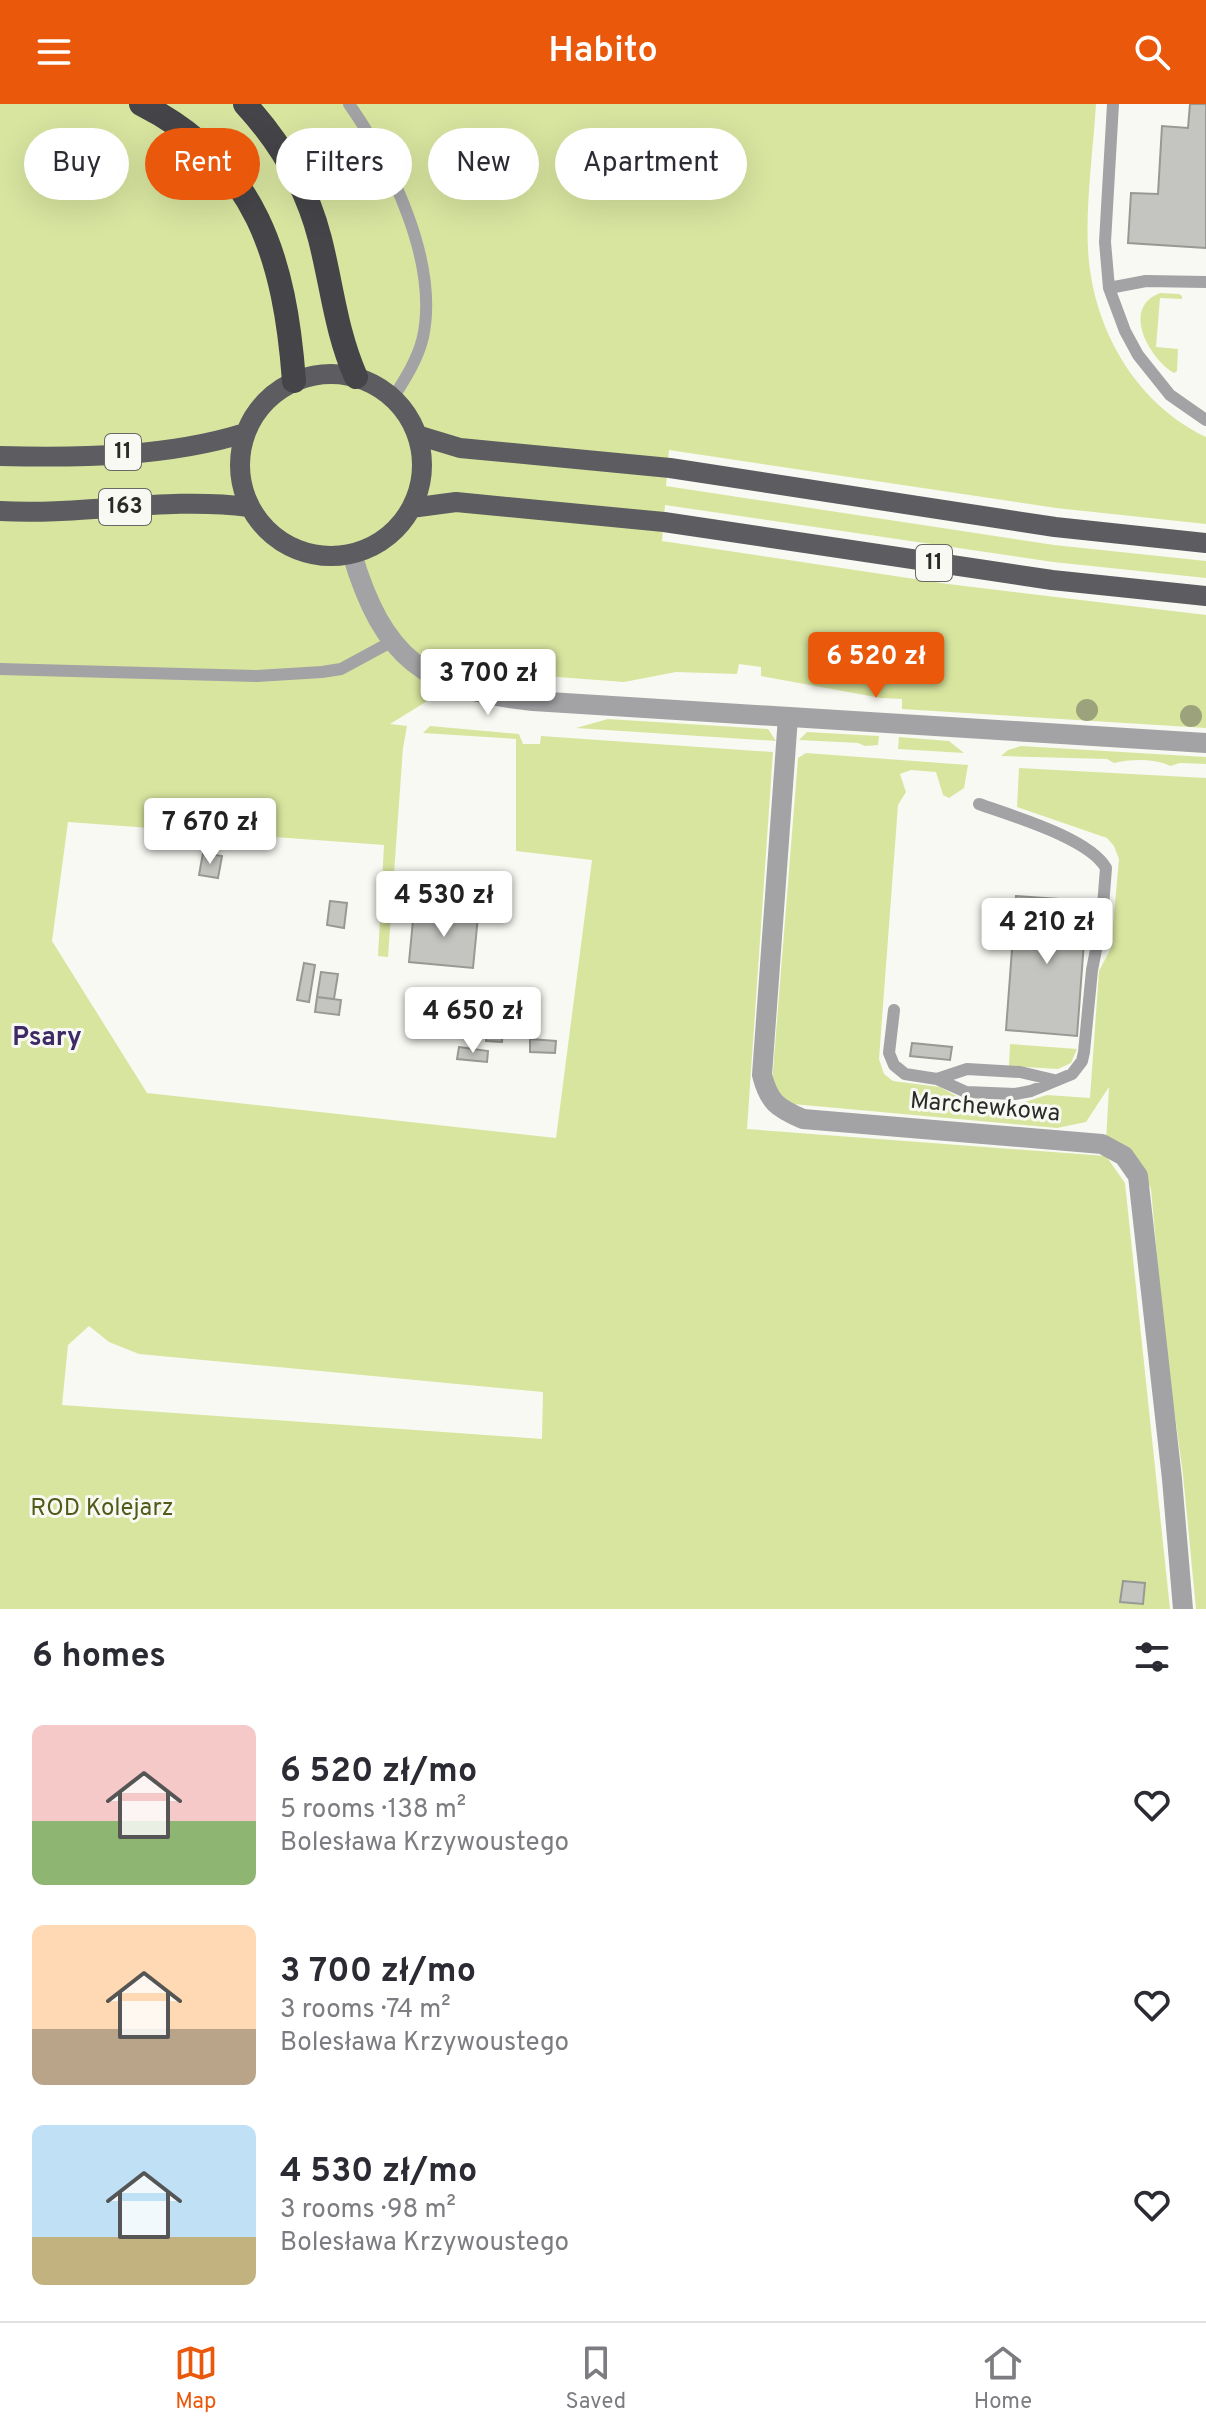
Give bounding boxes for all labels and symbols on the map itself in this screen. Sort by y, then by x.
road number: 11 [105,434,141,470]
road number: 163 [99,489,151,525]
road number: 11 [916,545,952,581]
pin: 6 520 zł [793,632,959,700]
pin: 3 700 zł [405,649,571,717]
pin: 7 670 zł [127,798,293,866]
pin: 4 530 zł [361,871,527,939]
pin: 4 210 zł [964,898,1130,966]
pin: 4 650 zł [390,987,556,1055]
district label: Psary [12,1022,82,1055]
street label: Marchewkowa [909,1086,1061,1130]
park label: ROD Kolejarz [30,1494,174,1524]

